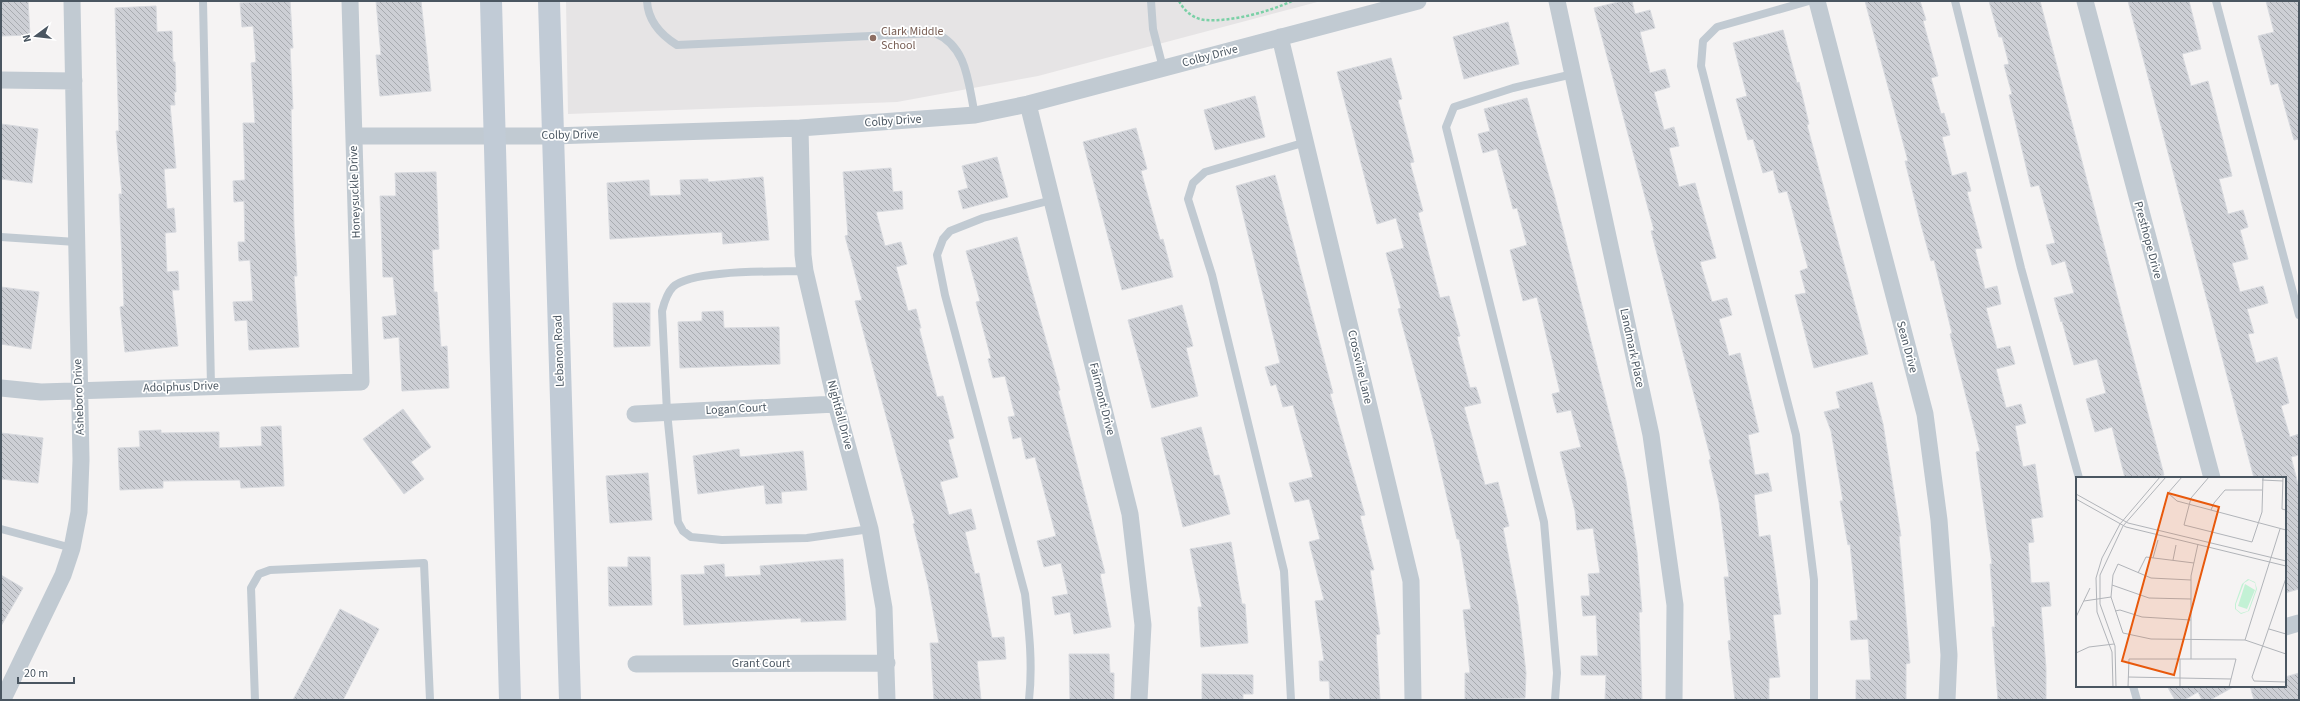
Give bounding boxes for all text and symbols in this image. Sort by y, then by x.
north arrow [16,16,56,56]
place label: Clark Middle School [881,23,944,54]
text: N [19,33,35,44]
marker: Clark Middle School [868,33,878,43]
street label: Colby Drive [1180,40,1240,72]
street label: Colby Drive [864,111,922,131]
street label: Colby Drive [541,126,599,144]
street label: Honeysuckle Drive [345,145,365,239]
street label: Presthope Drive [2129,199,2167,281]
street label: Landmark Place [1615,307,1649,389]
street label: Lebanon Road [549,315,569,387]
street label: Sean Drive [1892,319,1922,375]
street label: Crossvine Lane [1343,328,1377,406]
street label: Asheboro Drive [69,358,89,435]
street label: Fairmont Drive [1085,361,1119,437]
street label: Adolphus Drive [143,377,219,397]
street label: Nightfall Drive [823,378,857,452]
street label: Logan Court [705,399,767,419]
inset map [2076,477,2286,687]
street label: Grant Court [732,655,790,672]
scale bar [18,659,74,685]
text: 20 m [24,665,48,682]

